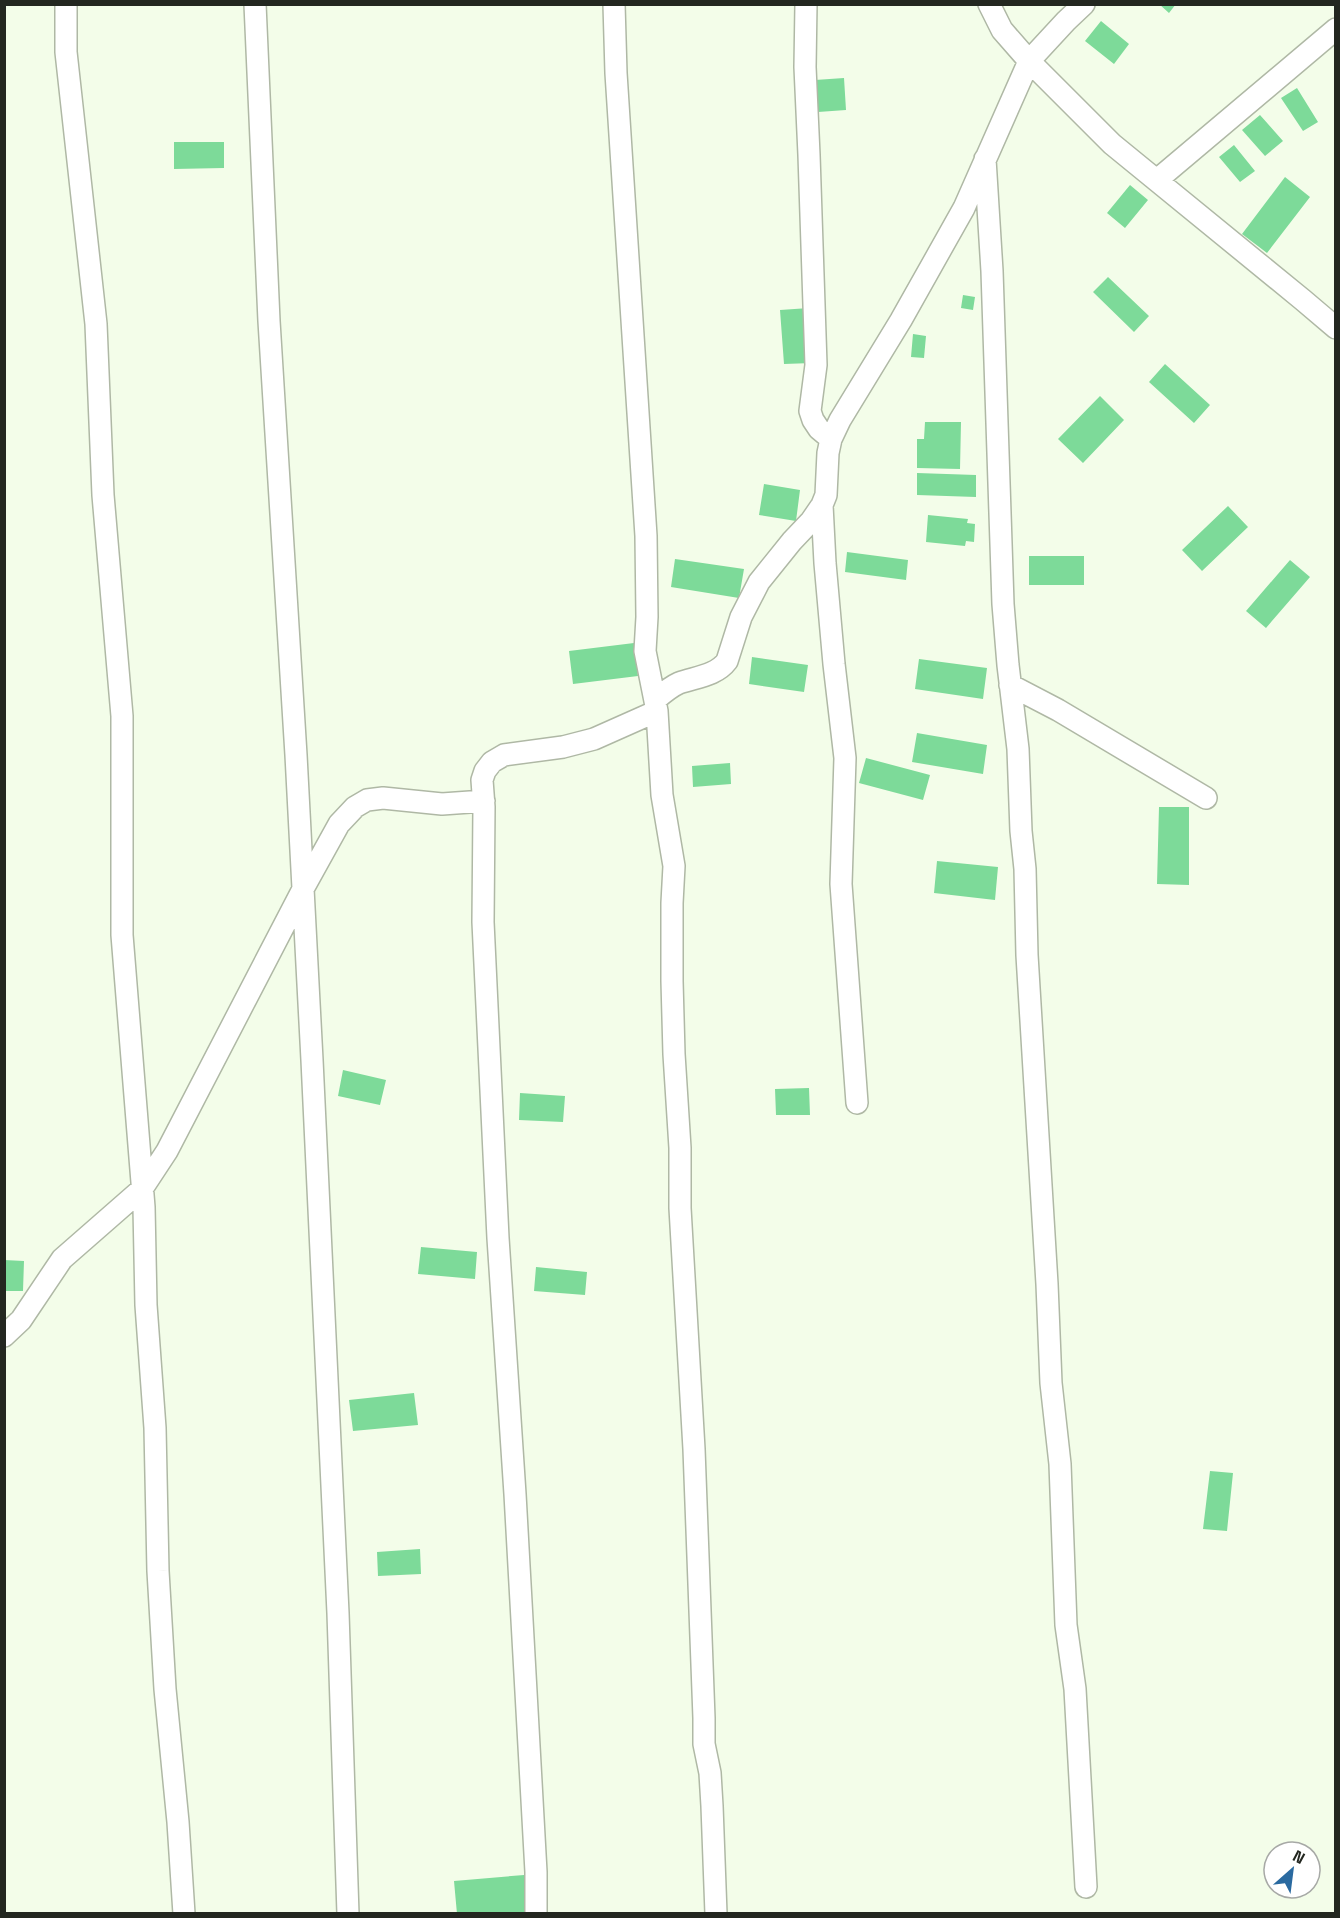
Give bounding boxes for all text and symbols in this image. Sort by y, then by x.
north arrow [1262,1840,1322,1900]
text: N [1289,1845,1308,1869]

